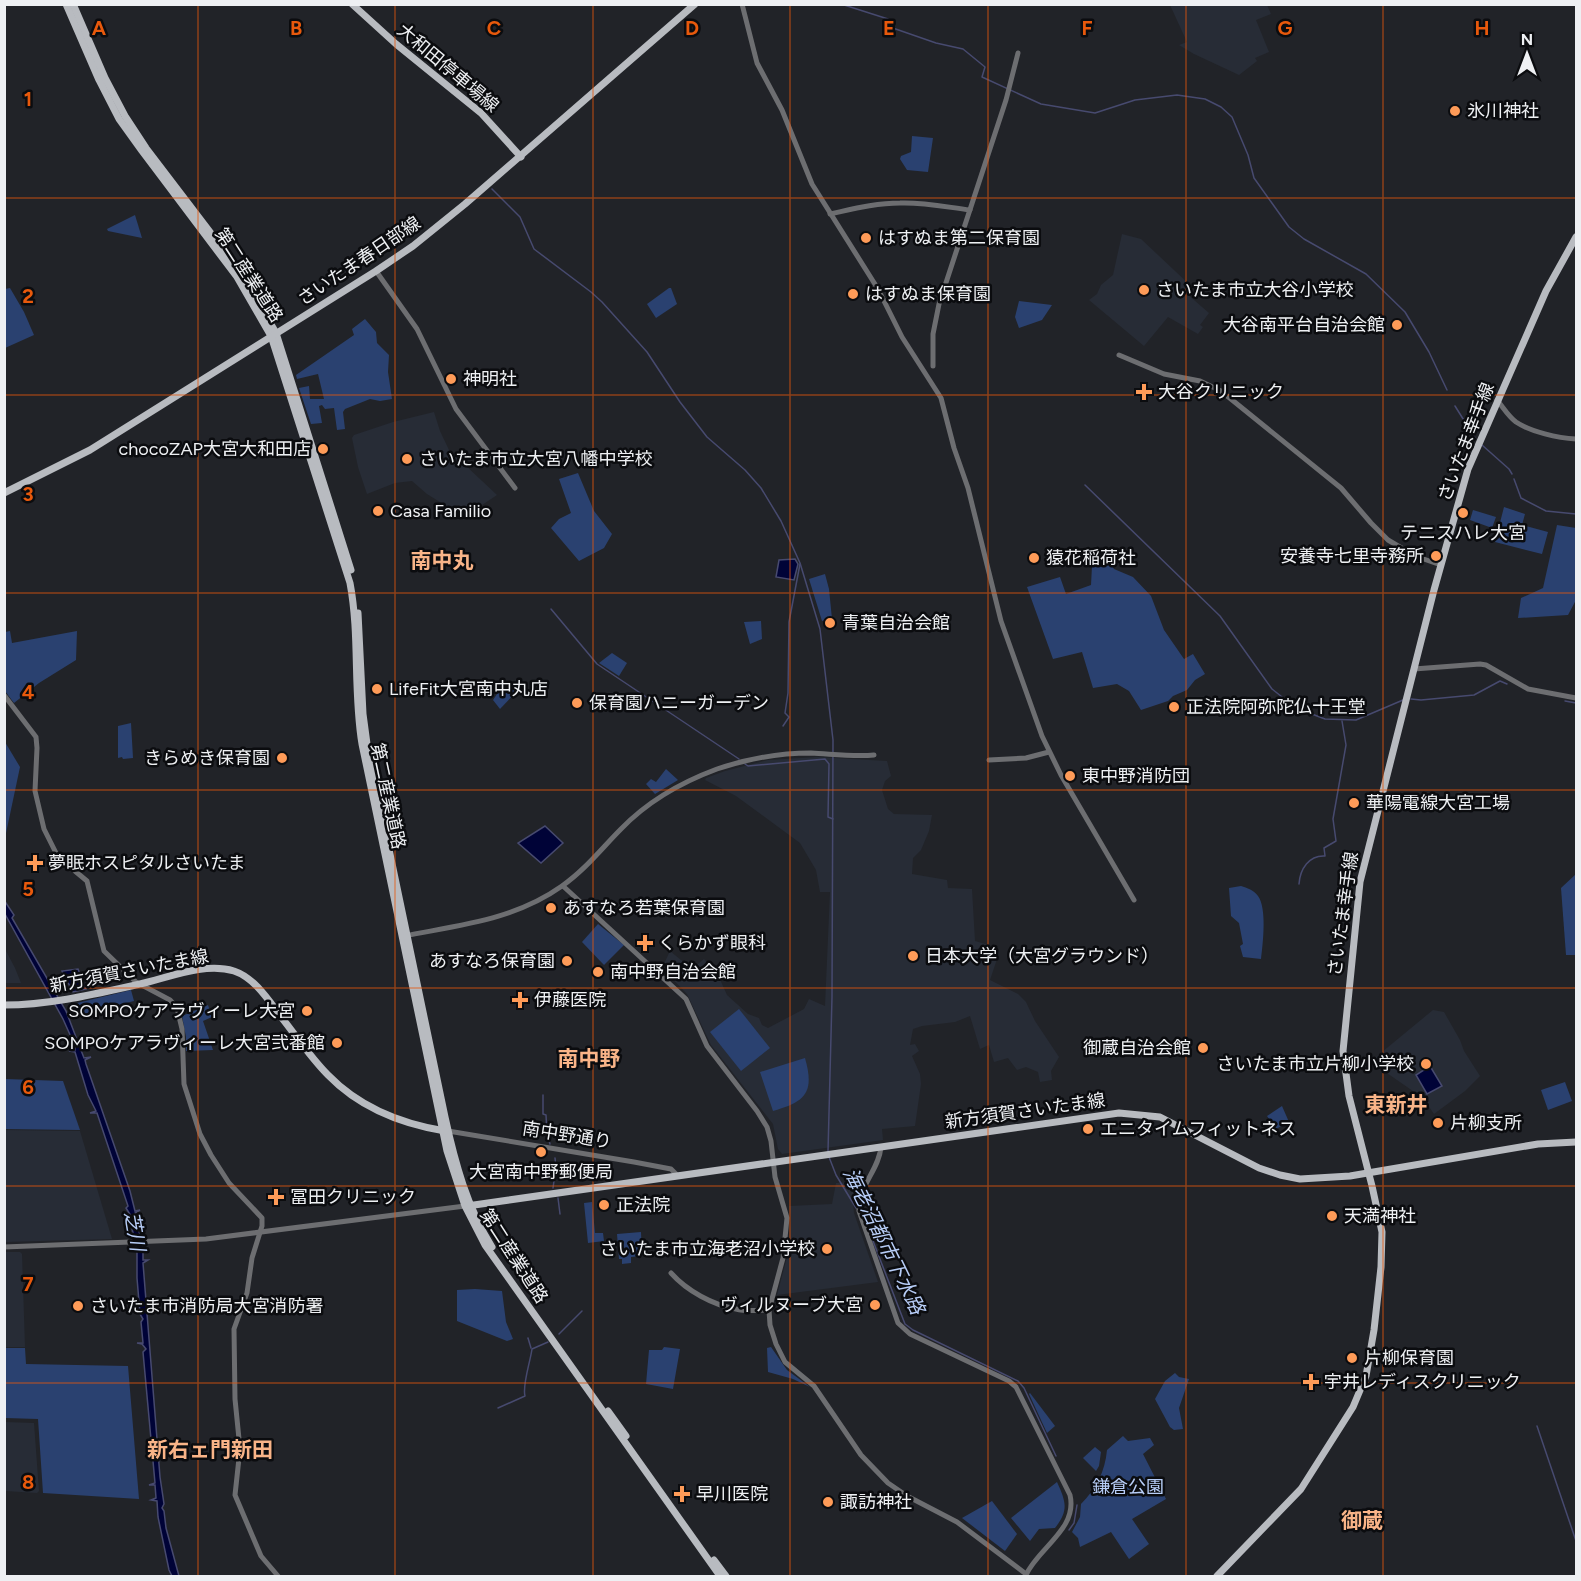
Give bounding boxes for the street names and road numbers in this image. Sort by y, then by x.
street label: 大和田停車場線 [393,19,503,117]
street label: さいたま春日部線 [293,212,425,310]
street label: 第二産業道路 [210,224,288,326]
street label: さいたま幸手線 [1433,379,1499,505]
street label: 第二産業道路 [366,741,410,851]
street label: さいたま幸手線 [1323,850,1363,978]
street label: 新方須賀さいたま線 [48,945,210,997]
street label: 新方須賀さいたま線 [944,1089,1106,1133]
street label: 南中野通り [521,1117,613,1153]
street label: 第二産業道路 [475,1205,553,1307]

